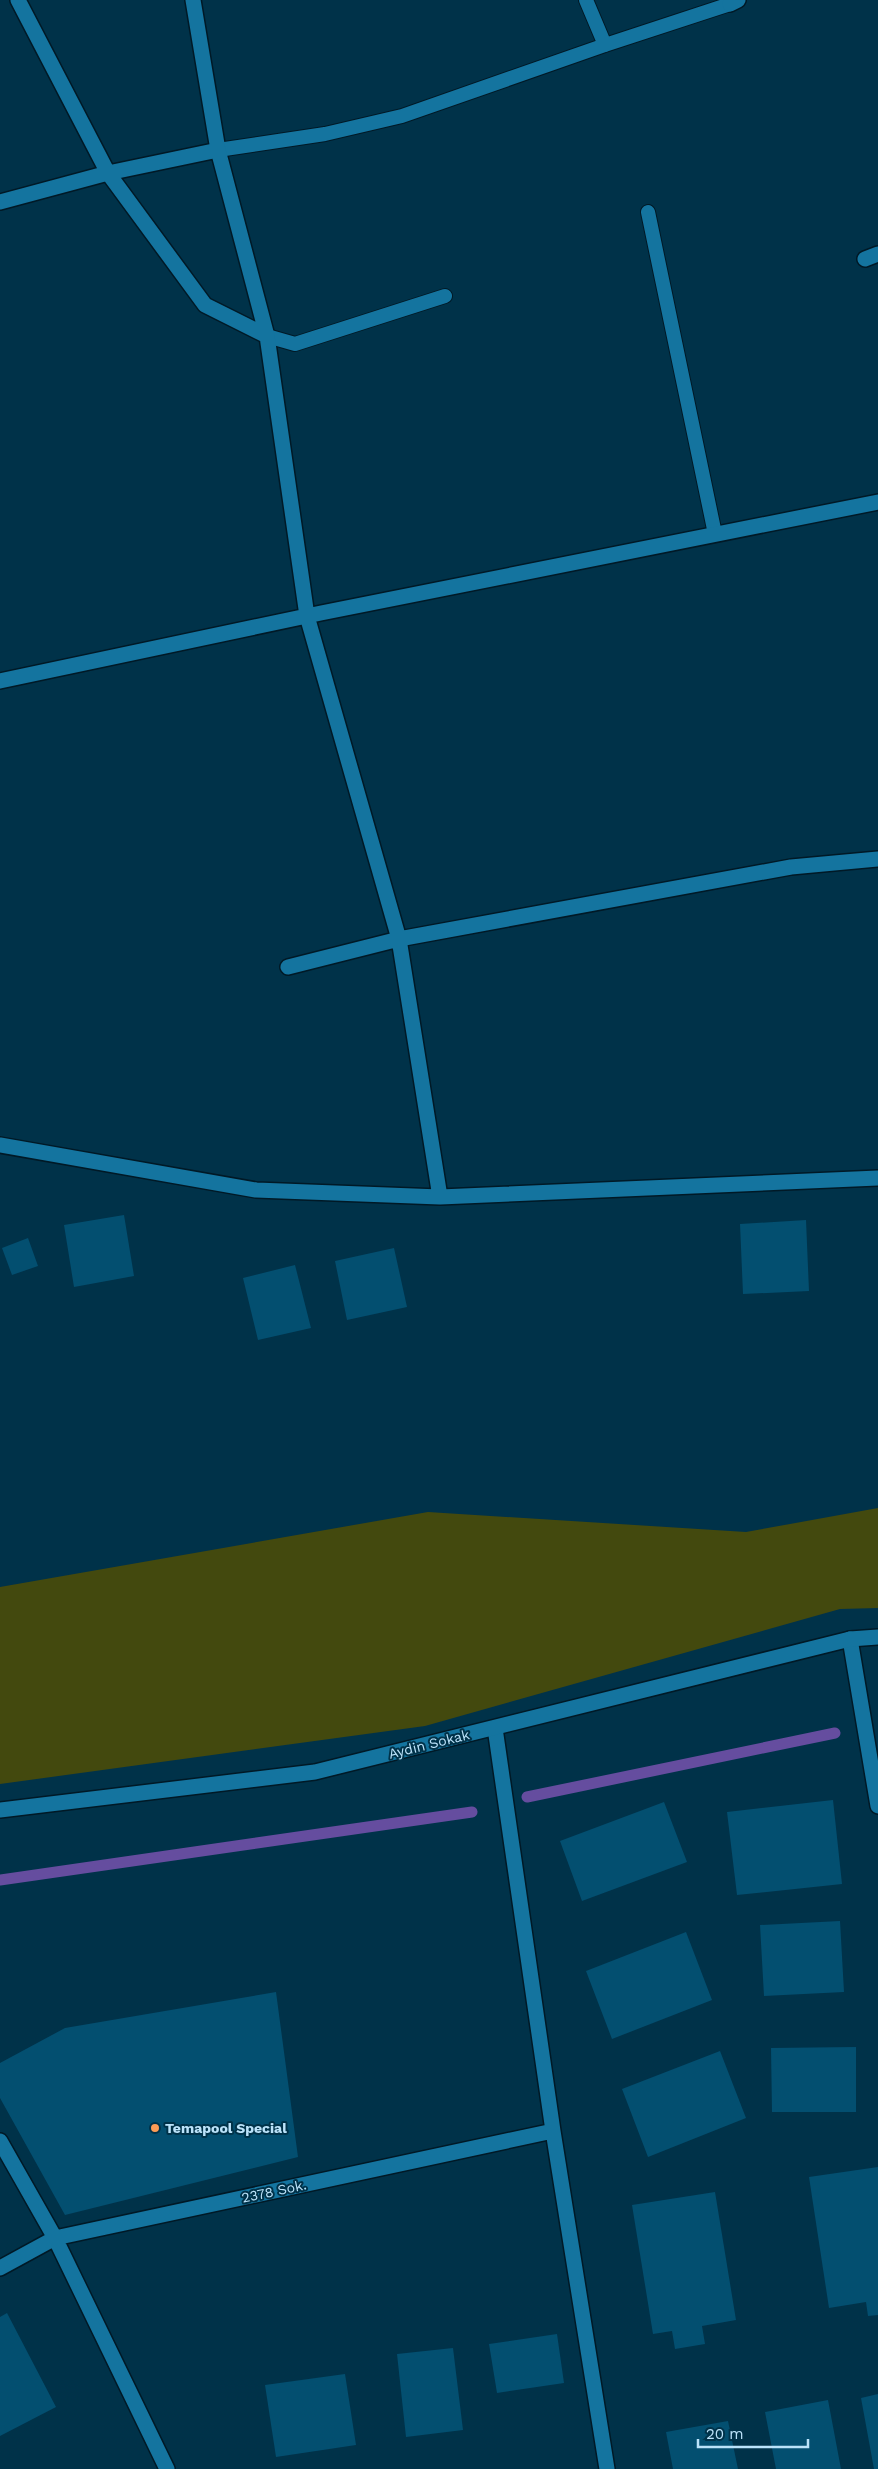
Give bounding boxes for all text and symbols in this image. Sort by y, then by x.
street label: Aydin Sokak [387,1726,471,1762]
place label: Temapool Special [165,2120,287,2136]
marker: Temapool Special [149,2122,161,2134]
street label: 2378 Sok. [240,2176,308,2206]
scale bar [698,2416,808,2448]
text: 20 m [706,2425,744,2443]

